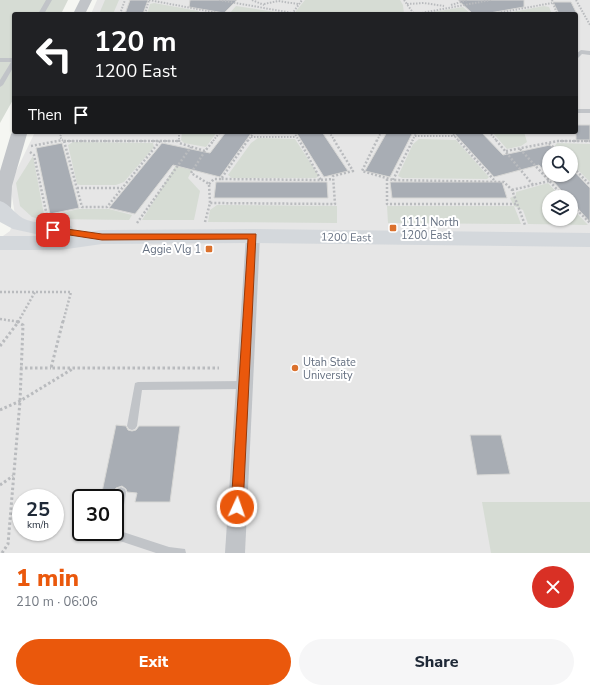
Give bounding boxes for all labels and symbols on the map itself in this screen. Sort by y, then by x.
pin [36,213,70,247]
place label: 1111 North 1200 East [401,215,459,243]
marker: 1111 North 1200 East [388,223,398,233]
street label: 1200 East [321,230,371,245]
place label: Aggie Vlg 1 [142,242,201,257]
marker: Aggie Vlg 1 [204,244,214,254]
place label: Utah State University [303,355,356,383]
marker: Utah State University [290,363,300,373]
position arrow [216,486,258,528]
speed limit sign: 30 [72,489,124,541]

